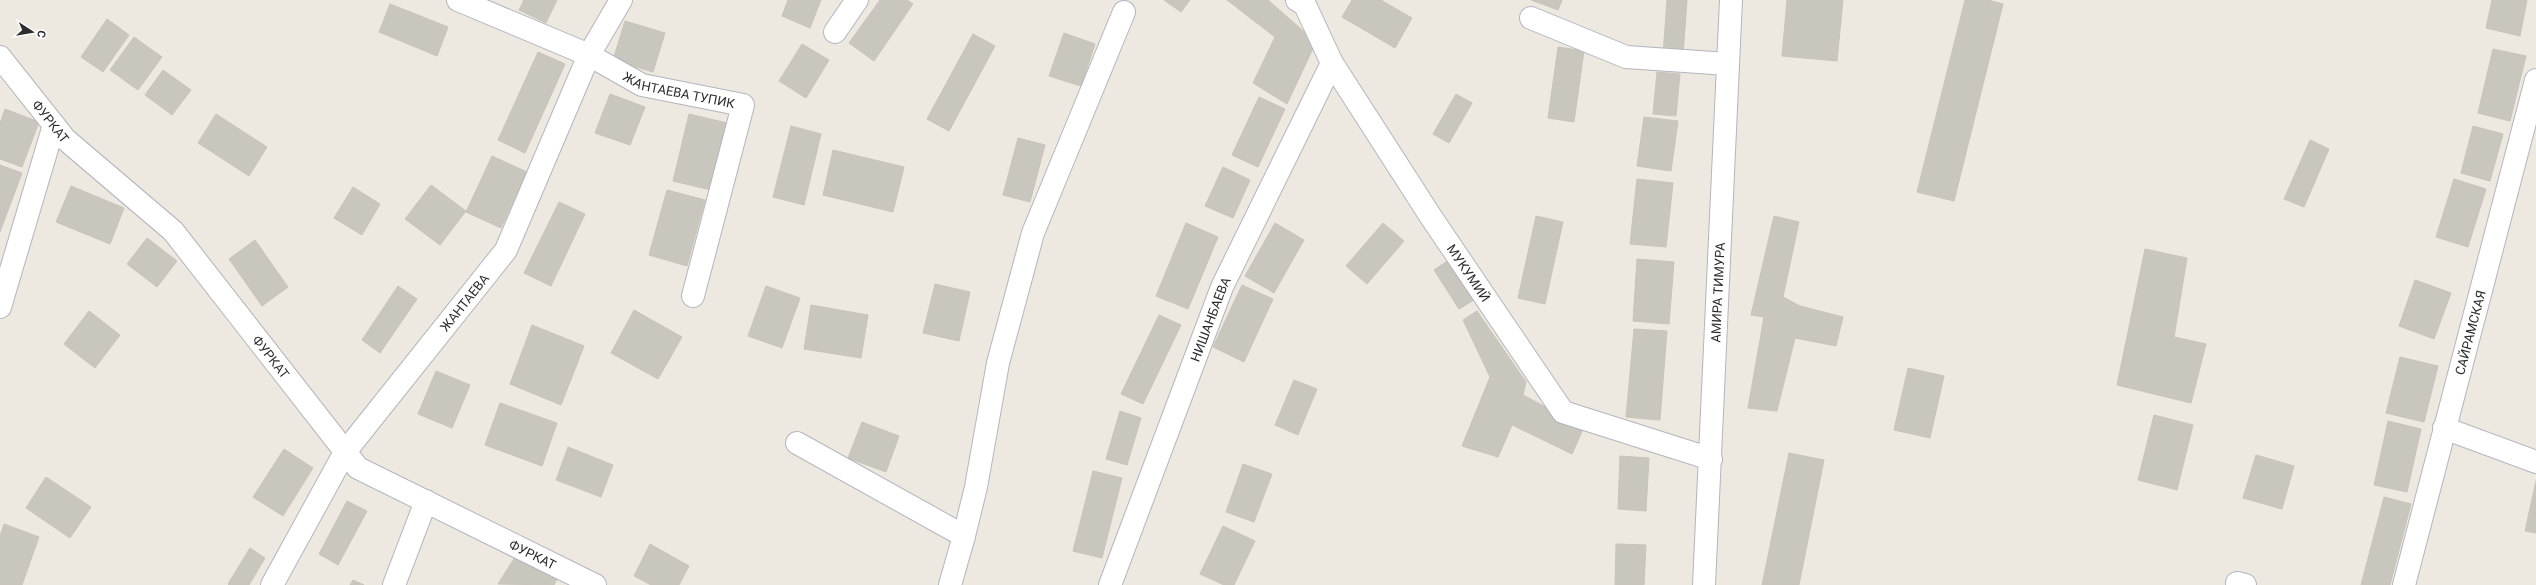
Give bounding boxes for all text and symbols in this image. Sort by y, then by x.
north arrow [12,12,52,52]
text: С [34,29,48,39]
street label: ЖАНТАЕВА ТУПИК [620,68,737,111]
street label: ФУРКАТ [29,97,73,146]
street label: МУКУМИЙ [1444,241,1494,304]
street label: АМИРА ТИМУРА [1708,241,1727,343]
street label: ЖАНТАЕВА [437,270,492,334]
street label: НИШАНБАЕВА [1187,274,1234,364]
street label: САЙРАМСКАЯ [2452,289,2488,376]
street label: ФУРКАТ [250,332,293,381]
street label: ФУРКАТ [507,536,559,572]

